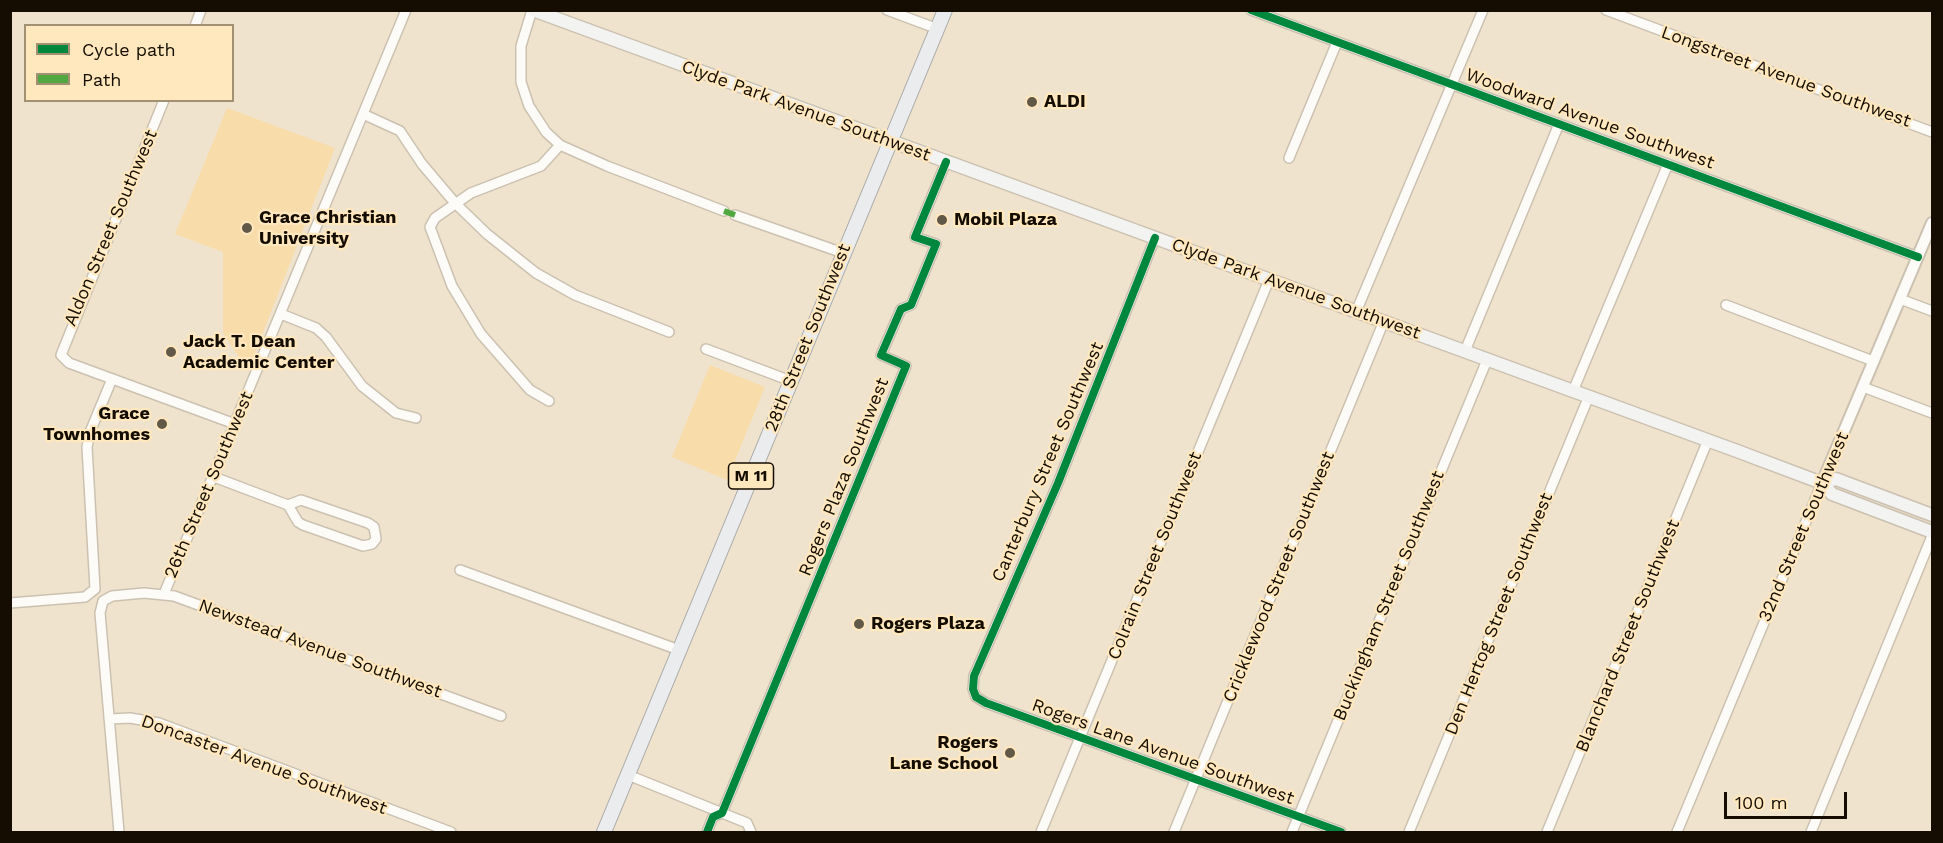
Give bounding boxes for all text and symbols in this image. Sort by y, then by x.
street label: Longstreet Avenue Southwest [1658,22,1914,132]
legend [24,24,234,102]
text: Cycle path [82,39,176,60]
street label: Clyde Park Avenue Southwest [679,56,933,166]
street label: Woodward Avenue Southwest [1463,64,1717,174]
text: Path [82,69,122,90]
place label: ALDI [1044,91,1086,113]
marker: ALDI [1025,95,1039,109]
street label: Aldon Street Southwest [60,127,162,329]
place label: Grace Christian University [259,207,396,250]
place label: Mobil Plaza [954,209,1057,231]
marker: Mobil Plaza [935,213,949,227]
marker: Grace Christian University [240,221,254,235]
street label: Clyde Park Avenue Southwest [1169,234,1423,344]
street label: 28th Street Southwest [760,241,856,435]
place label: Jack T. Dean Academic Center [183,331,335,374]
street label: Canterbury Street Southwest [988,339,1108,585]
marker: Jack T. Dean Academic Center [164,345,178,359]
street label: Rogers Plaza Southwest [794,375,894,579]
street label: 26th Street Southwest [160,388,258,582]
place label: Grace Townhomes [43,403,150,446]
marker: Grace Townhomes [155,417,169,431]
street label: 32nd Street Southwest [1754,429,1854,625]
street label: Cricklewood Street Southwest [1219,448,1339,706]
street label: Colrain Street Southwest [1103,449,1207,663]
road number: M 11 [728,463,774,489]
street label: Buckingham Street Southwest [1329,468,1449,724]
street label: Den Hertog Street Southwest [1440,490,1558,738]
street label: Blanchard Street Southwest [1571,517,1685,755]
street label: Newstead Avenue Southwest [196,595,444,703]
place label: Rogers Plaza [871,613,985,635]
marker: Rogers Plaza [852,617,866,631]
street label: Rogers Lane Avenue Southwest [1029,694,1297,810]
street label: Doncaster Avenue Southwest [138,710,390,820]
place label: Rogers Lane School [890,732,998,774]
marker: Rogers Lane School [1003,746,1017,760]
scale bar [1727,780,1850,818]
text: 100 m [1735,792,1788,813]

